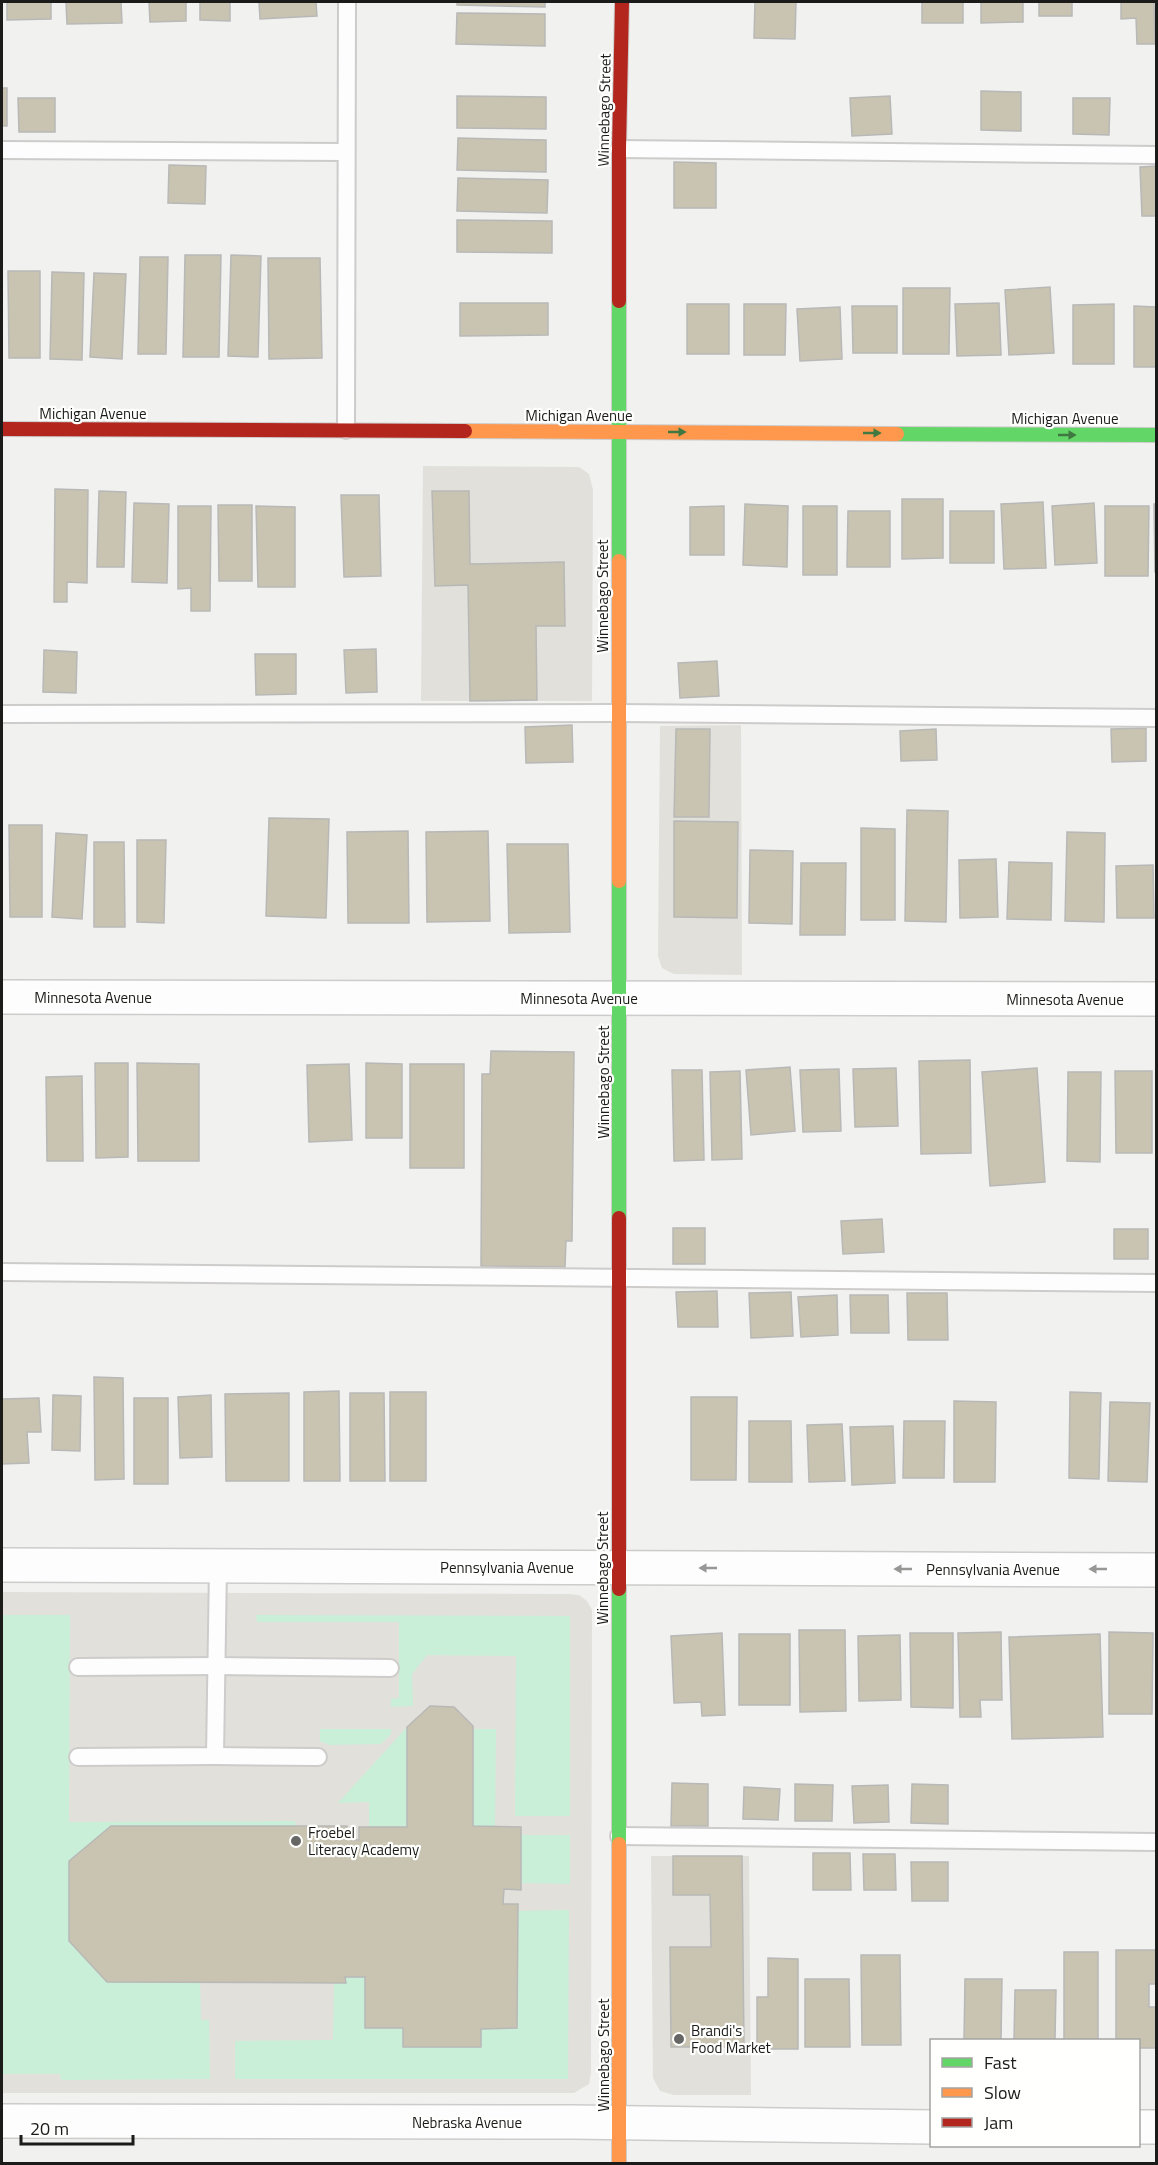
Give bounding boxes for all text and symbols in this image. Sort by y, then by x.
street label: Winnebago Street [592,52,616,167]
street label: Michigan Avenue [39,402,147,425]
street label: Michigan Avenue [525,404,633,427]
street label: Michigan Avenue [1011,407,1119,430]
one-way arrow [668,427,687,436]
one-way arrow [863,428,882,438]
one-way arrow [1058,430,1077,440]
street label: Winnebago Street [591,539,614,653]
street label: Minnesota Avenue [34,986,152,1009]
street label: Minnesota Avenue [520,987,638,1010]
street label: Minnesota Avenue [1006,988,1124,1011]
street label: Winnebago Street [592,1025,615,1139]
street label: Winnebago Street [591,1511,614,1625]
street label: Pennsylvania Avenue [440,1556,574,1579]
street label: Pennsylvania Avenue [926,1558,1060,1581]
one-way arrow [699,1563,718,1573]
one-way arrow [894,1564,913,1574]
one-way arrow [1089,1564,1108,1574]
place label: Froebel Literacy Academy [308,1821,419,1861]
marker: Froebel Literacy Academy [289,1834,303,1848]
street label: Winnebago Street [592,1998,615,2112]
place label: Brandi's Food Market [691,2019,772,2059]
marker: Brandi's Food Market [672,2032,686,2046]
legend [930,2039,1140,2147]
text: Fast [984,2049,1017,2076]
text: Slow [984,2079,1021,2106]
scale bar [21,2108,134,2146]
text: Jam [984,2109,1013,2136]
street label: Nebraska Avenue [412,2111,522,2134]
text: 20 m [30,2115,69,2142]

